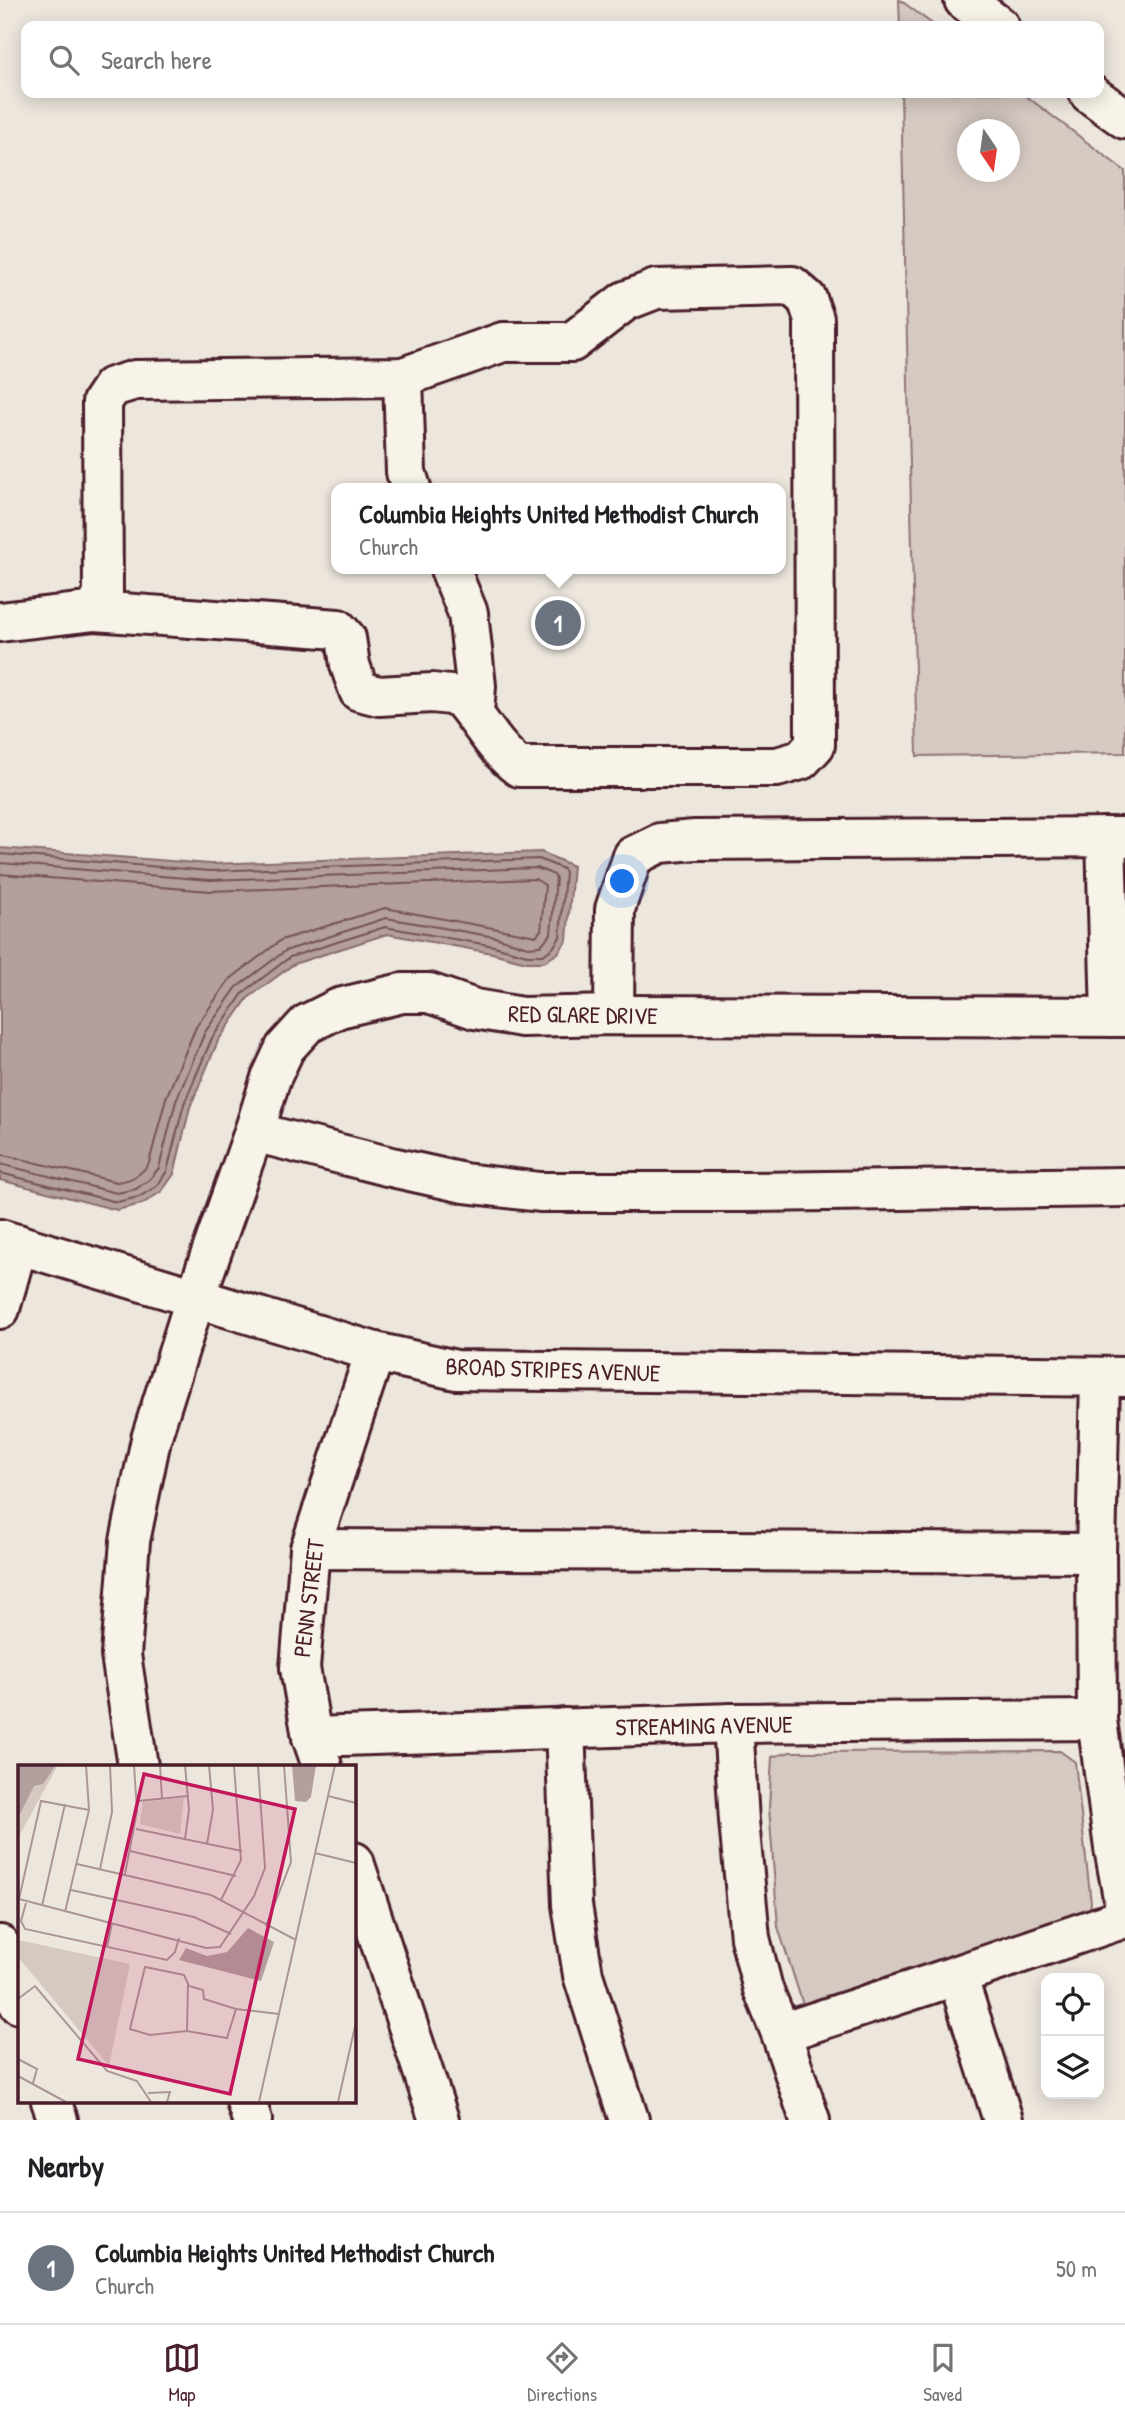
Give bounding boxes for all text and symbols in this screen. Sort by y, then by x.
search box [21,21,1104,98]
icon: search [45,41,83,79]
text: Search here [101,42,212,77]
north arrow [957,119,1020,182]
popup [331,483,786,574]
text: Columbia Heights United Methodist Church [359,496,758,531]
text: Church [359,531,418,562]
pin: 1 [535,597,581,649]
your location [605,864,639,898]
street label: RED GLARE DRIVE [508,997,658,1031]
street label: BROAD STRIPES AVENUE [445,1349,661,1389]
street label: PENN STREET [285,1536,331,1659]
street label: STREAMING AVENUE [615,1707,793,1743]
inset map [18,1765,355,2102]
map controls [1041,1973,1104,2099]
button: locate [1041,1973,1104,2036]
button: layers [1041,2036,1104,2099]
text: Nearby [28,2146,104,2186]
text: Columbia Heights United Methodist Church [95,2235,494,2270]
text: 1 [47,2253,55,2284]
text: 50 m [1056,2253,1097,2284]
text: Church [95,2270,154,2301]
tab: Map [163,2339,201,2407]
tab: Directions [527,2339,597,2407]
tab: Saved [923,2339,962,2407]

